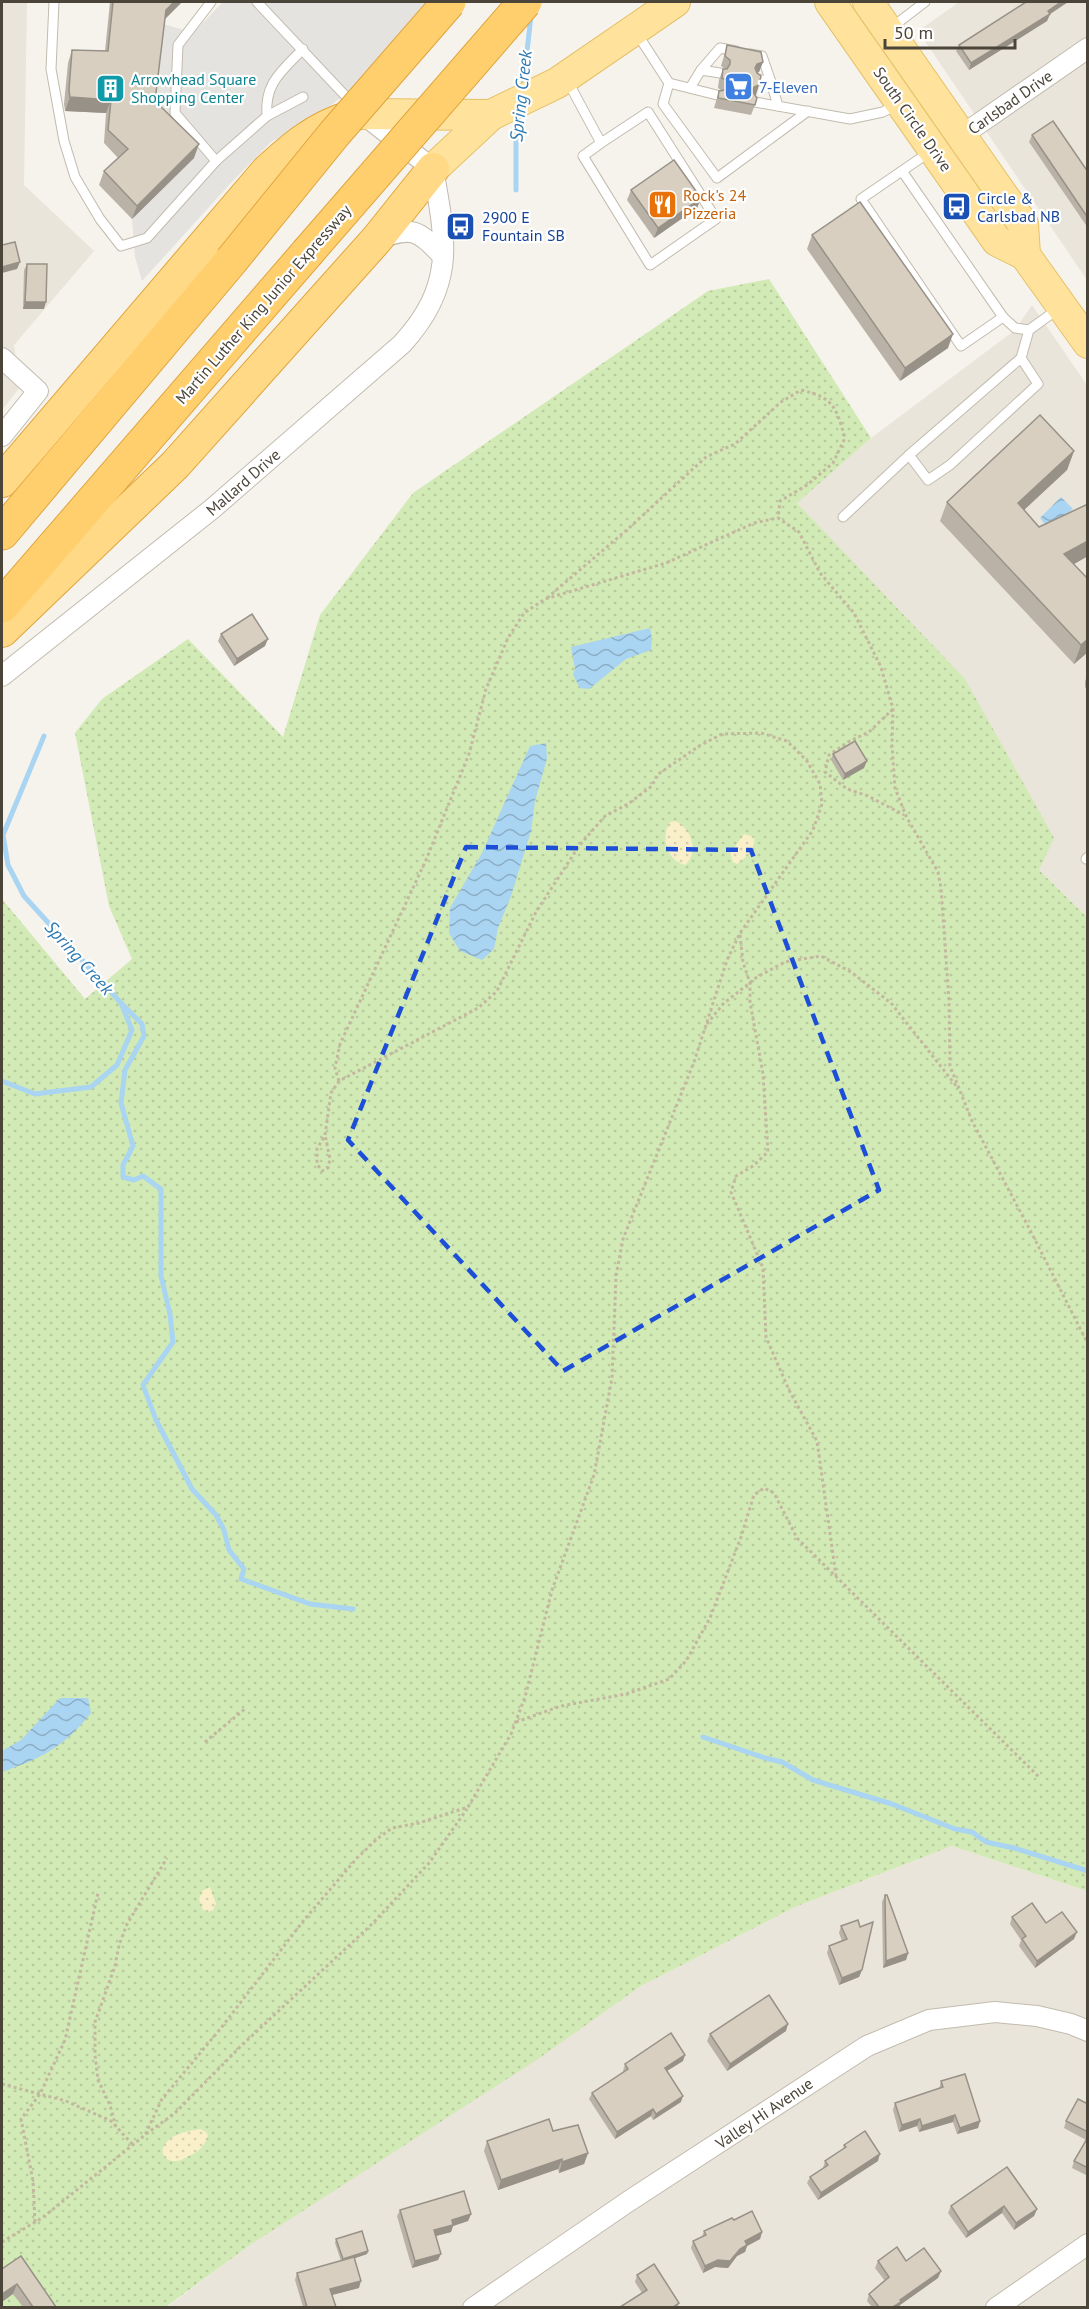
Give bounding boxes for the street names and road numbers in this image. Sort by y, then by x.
street label: South Circle Drive [869,63,957,175]
street label: Carlsbad Drive [964,65,1056,139]
street label: Martin Luther King Junior Expressway [171,200,355,408]
street label: Mallard Drive [202,444,284,520]
street label: Valley Hi Avenue [711,2073,817,2154]

